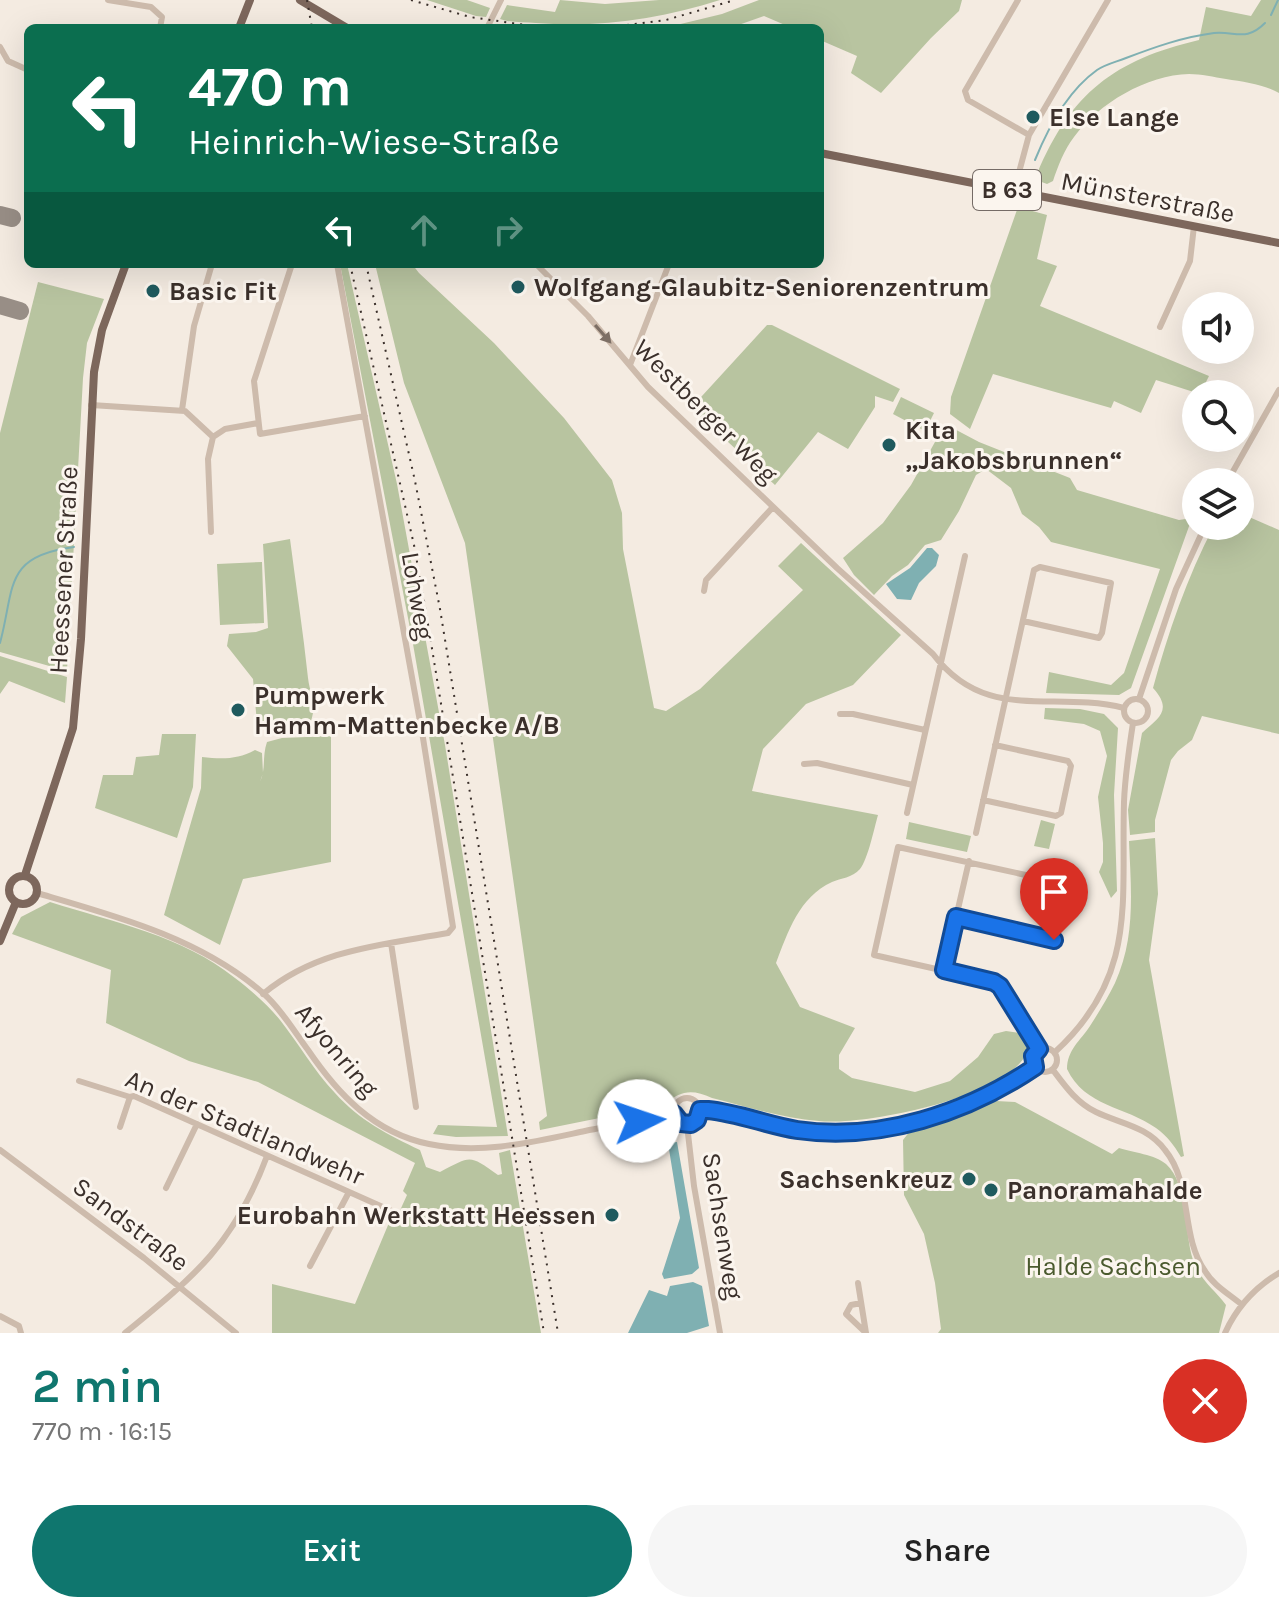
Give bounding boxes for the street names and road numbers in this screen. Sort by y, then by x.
street label: Münsterstraße [1059,165,1237,230]
road number: B 63 [973,170,1041,210]
street label: Westberger Weg [627,333,784,490]
street label: Heessener Straße [43,465,84,675]
street label: Lohweg [395,550,441,643]
street label: Afyonring [288,997,385,1104]
street label: An der Stadtlandwehr [121,1063,369,1192]
street label: Sachsenweg [696,1150,749,1302]
street label: Sandstraße [66,1171,195,1278]

